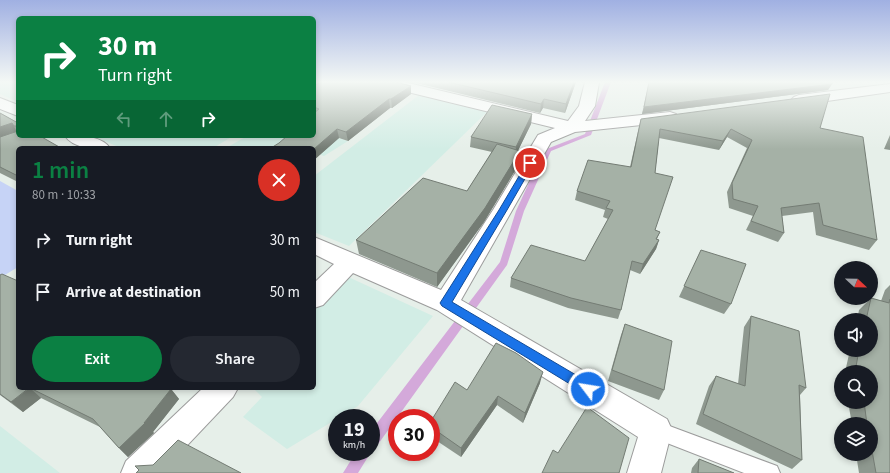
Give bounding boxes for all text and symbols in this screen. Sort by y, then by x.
text: 30 m [98,26,157,66]
icon: right [32,32,84,84]
text: Turn right [98,63,172,88]
icon: left [113,108,135,130]
icon: ahead [155,108,177,130]
icon: right [197,108,219,130]
pin [513,146,547,180]
icon: arrive [519,152,541,174]
text: 1 min [32,153,89,188]
button: close [258,159,300,201]
text: 80 m · 10:33 [32,186,96,204]
icon: right [32,229,54,251]
text: Turn right [66,230,132,251]
text: 30 m [270,230,300,251]
north arrow [834,261,878,305]
map controls [834,261,878,461]
icon: arrive [32,281,54,303]
text: Arrive at destination [66,282,201,303]
text: 50 m [270,282,300,303]
button: sound [834,313,878,357]
button: Exit [32,336,162,382]
button: Share [170,336,300,382]
button: search [834,365,878,409]
position arrow [567,368,609,410]
speed limit sign: 30 [388,409,440,461]
text: 19 [343,416,365,444]
button: layers [834,417,878,461]
text: km/h [343,438,365,452]

